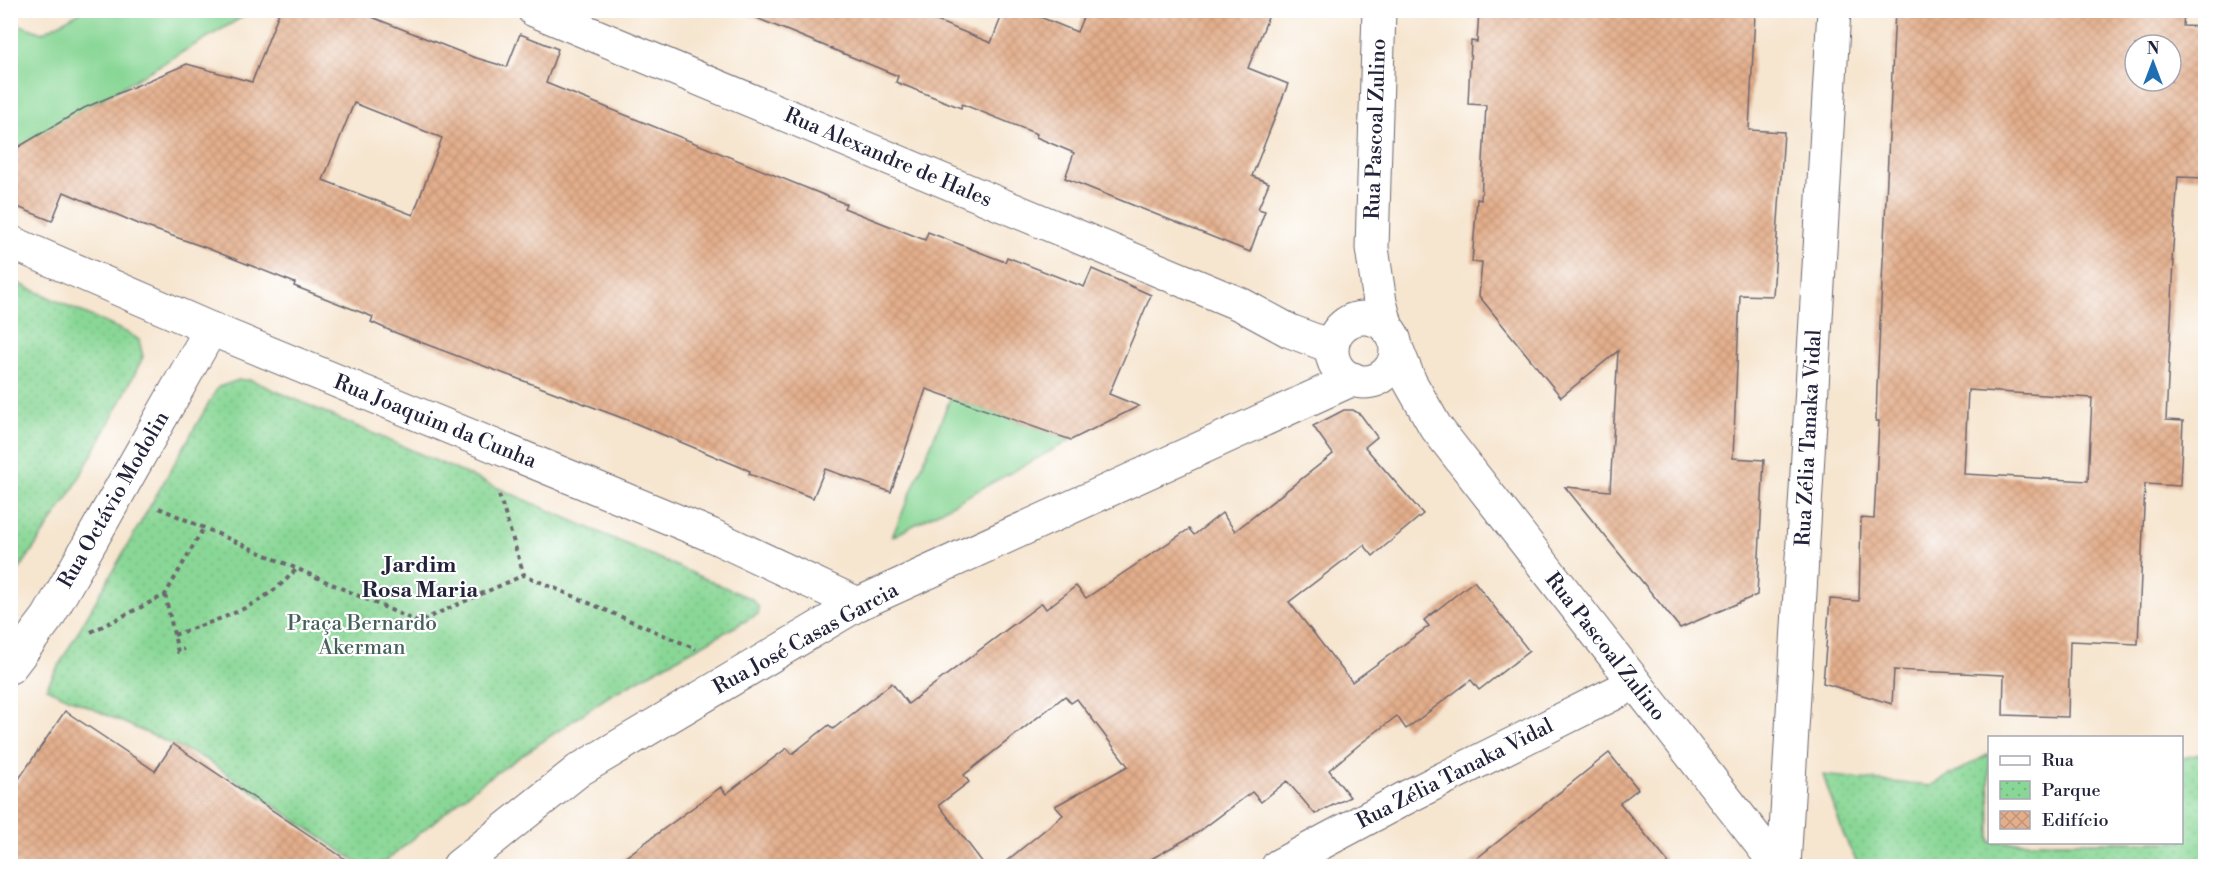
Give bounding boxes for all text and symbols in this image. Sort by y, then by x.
north arrow [2123,33,2183,93]
street label: Rua Pascoal Zulino [1360,38,1392,220]
text: N [2147,39,2160,59]
street label: Rua Alexandre de Hales [780,102,996,214]
street label: Rua Zélia Tanaka Vidal [1790,329,1828,547]
street label: Rua Joaquim da Cunha [330,369,541,475]
street label: Rua Octávio Modolin [53,406,175,593]
district label: Jardim Rosa Maria [362,552,479,604]
street label: Rua Pascoal Zulino [1539,568,1671,726]
street label: Rua José Casas Garcia [709,577,904,701]
park label: Praça Bernardo Akerman [287,611,437,661]
street label: Rua Zélia Tanaka Vidal [1352,713,1558,835]
legend [1988,736,2183,844]
text: Rua [2042,749,2075,772]
text: Parque [2042,779,2101,802]
text: Edifício [2042,809,2109,832]

